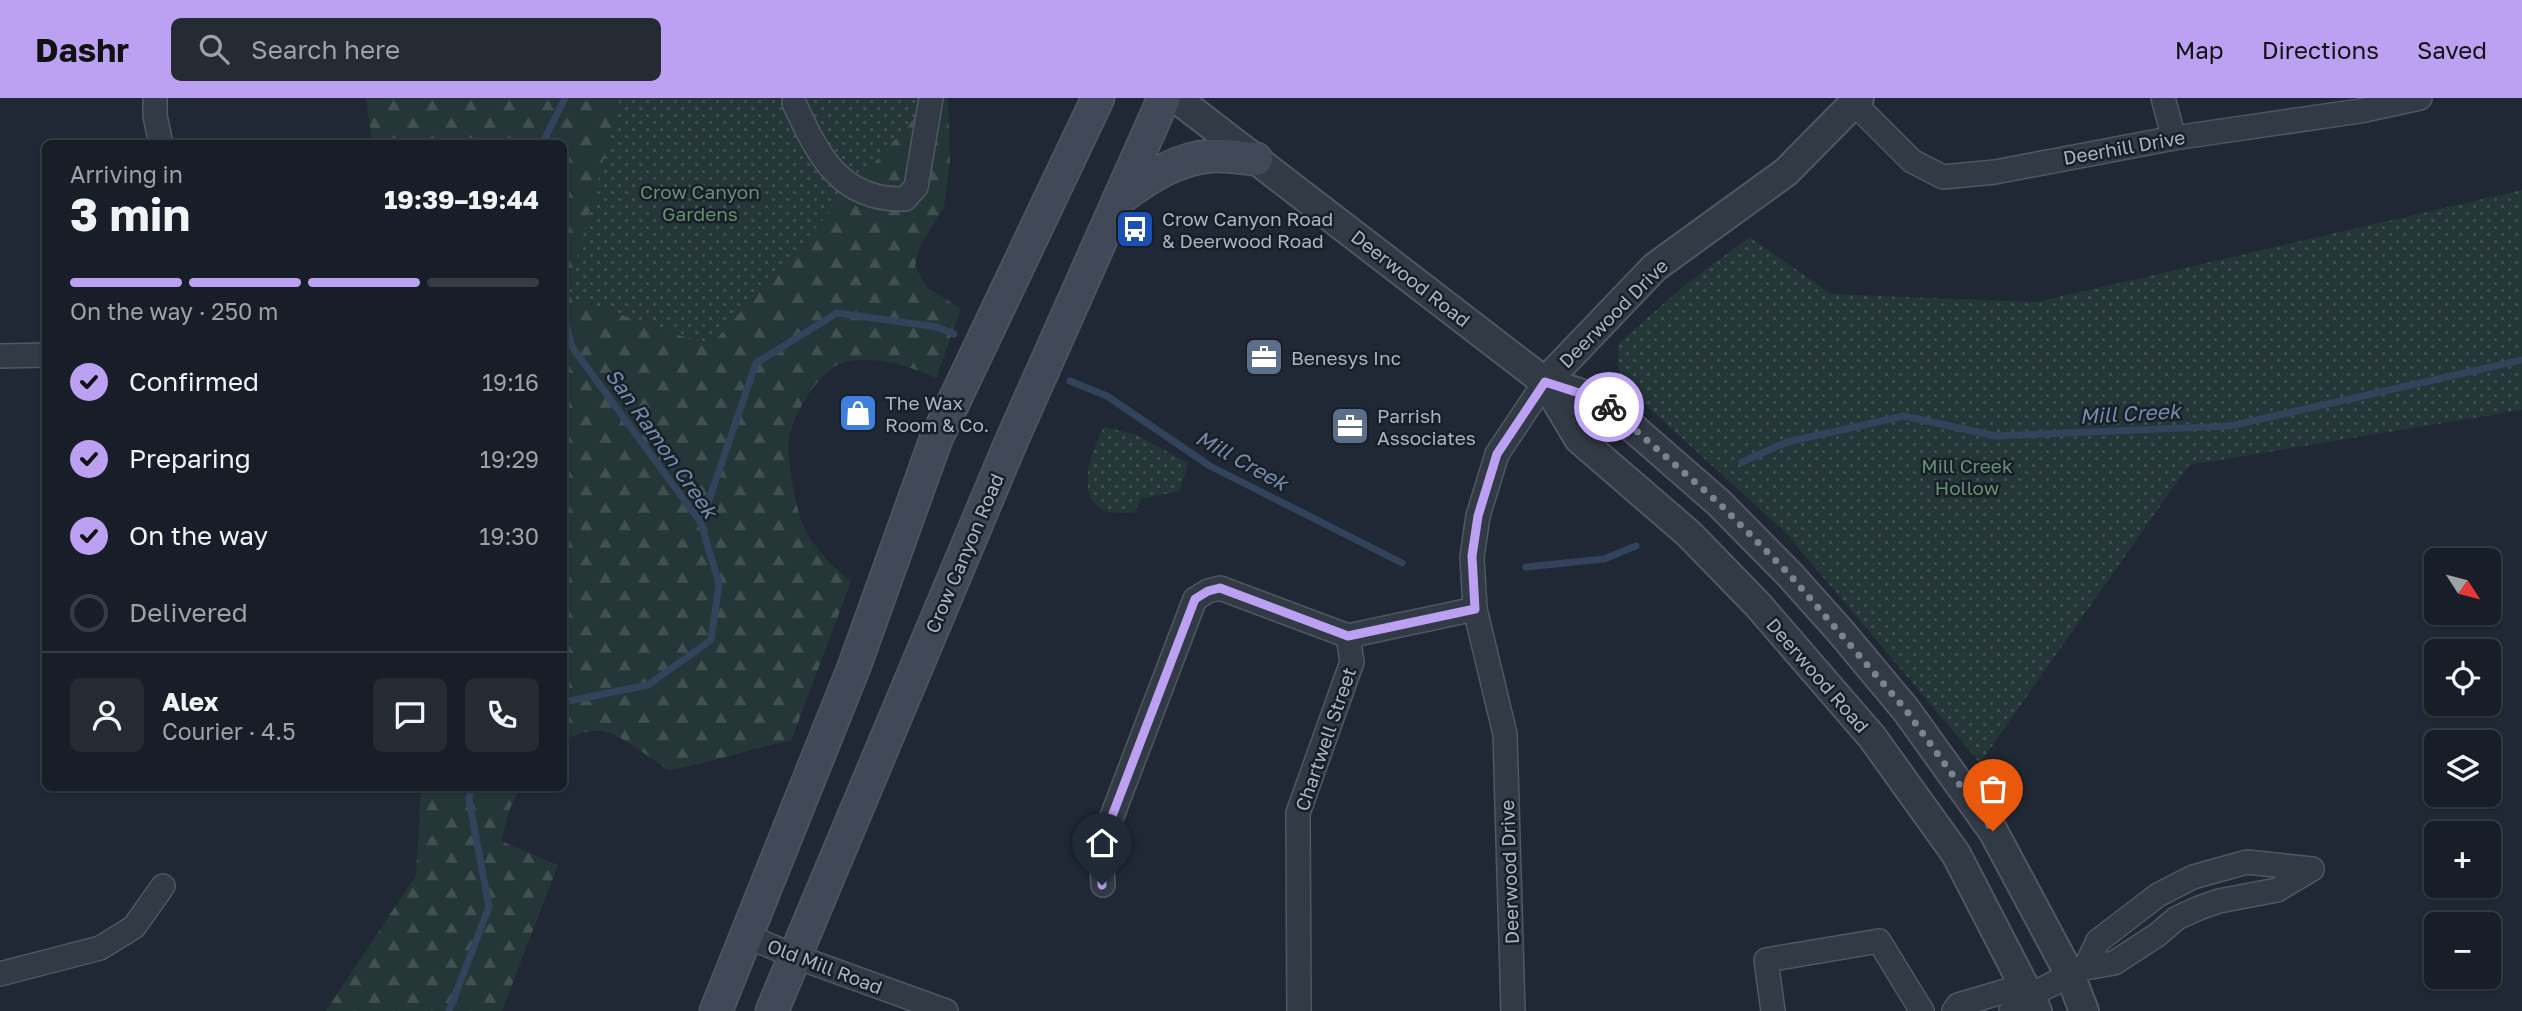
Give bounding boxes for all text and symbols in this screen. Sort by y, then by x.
search box [171,18,661,81]
text: Dashr [35,30,129,69]
icon: search [195,30,233,68]
text: Search here [251,34,400,65]
text: Map [2175,35,2224,64]
text: Directions [2262,35,2379,64]
text: Saved [2417,35,2487,64]
street label: Deerhill Drive [2061,125,2187,169]
text: Arriving in [70,160,183,188]
park label: Crow Canyon Gardens [640,180,760,225]
text: 19:39–19:44 [384,184,539,215]
text: 3 min [70,186,190,241]
place label: Crow Canyon Road & Deerwood Road [1162,207,1333,252]
bus stop icon: Crow Canyon Road & Deerwood Road [1114,208,1156,250]
street label: Deerwood Road [1347,225,1475,331]
street label: Deerwood Drive [1554,254,1672,372]
text: On the way · 250 m [70,297,278,325]
office icon: Benesys Inc [1243,336,1285,378]
place label: Benesys Inc [1291,346,1401,369]
icon: check [70,363,108,401]
water label: San Ramon Creek [601,363,725,525]
text: Confirmed [129,366,259,397]
text: 19:16 [482,368,539,396]
courier [1574,372,1644,442]
icon: bike [1590,388,1628,426]
place label: The Wax Room & Co. [885,391,989,436]
shop icon: The Wax Room & Co. [837,392,879,434]
water label: Mill Creek [2079,397,2183,429]
place label: Parrish Associates [1377,404,1476,449]
office icon: Parrish Associates [1329,405,1371,447]
water label: Mill Creek [1192,424,1294,497]
icon: check [70,440,108,478]
text: Preparing [129,443,251,474]
text: 19:29 [480,445,539,473]
park label: Mill Creek Hollow [1921,454,2013,499]
street label: Crow Canyon Road [920,470,1008,636]
icon: check [70,517,108,555]
text: On the way [129,520,268,551]
text: 19:30 [479,522,539,550]
north arrow [2424,548,2501,625]
map controls [2424,548,2501,989]
text: Delivered [129,597,248,628]
street label: Deerwood Road [1762,613,1874,737]
button: locate [2424,639,2501,716]
street label: Chartwell Street [1290,664,1360,814]
button: person [70,678,144,752]
button: chat [373,678,447,752]
button: phone [465,678,539,752]
text: Alex [162,686,219,717]
text: Courier · 4.5 [162,717,295,745]
button: layers [2424,730,2501,807]
pin [1963,759,2023,831]
icon: bag [1974,770,2012,808]
street label: Deerwood Drive [1495,799,1523,945]
pin [1072,813,1132,885]
button: + [2424,821,2501,898]
icon: home [1083,824,1121,862]
button: − [2424,912,2501,989]
street label: Old Mill Road [764,934,886,998]

